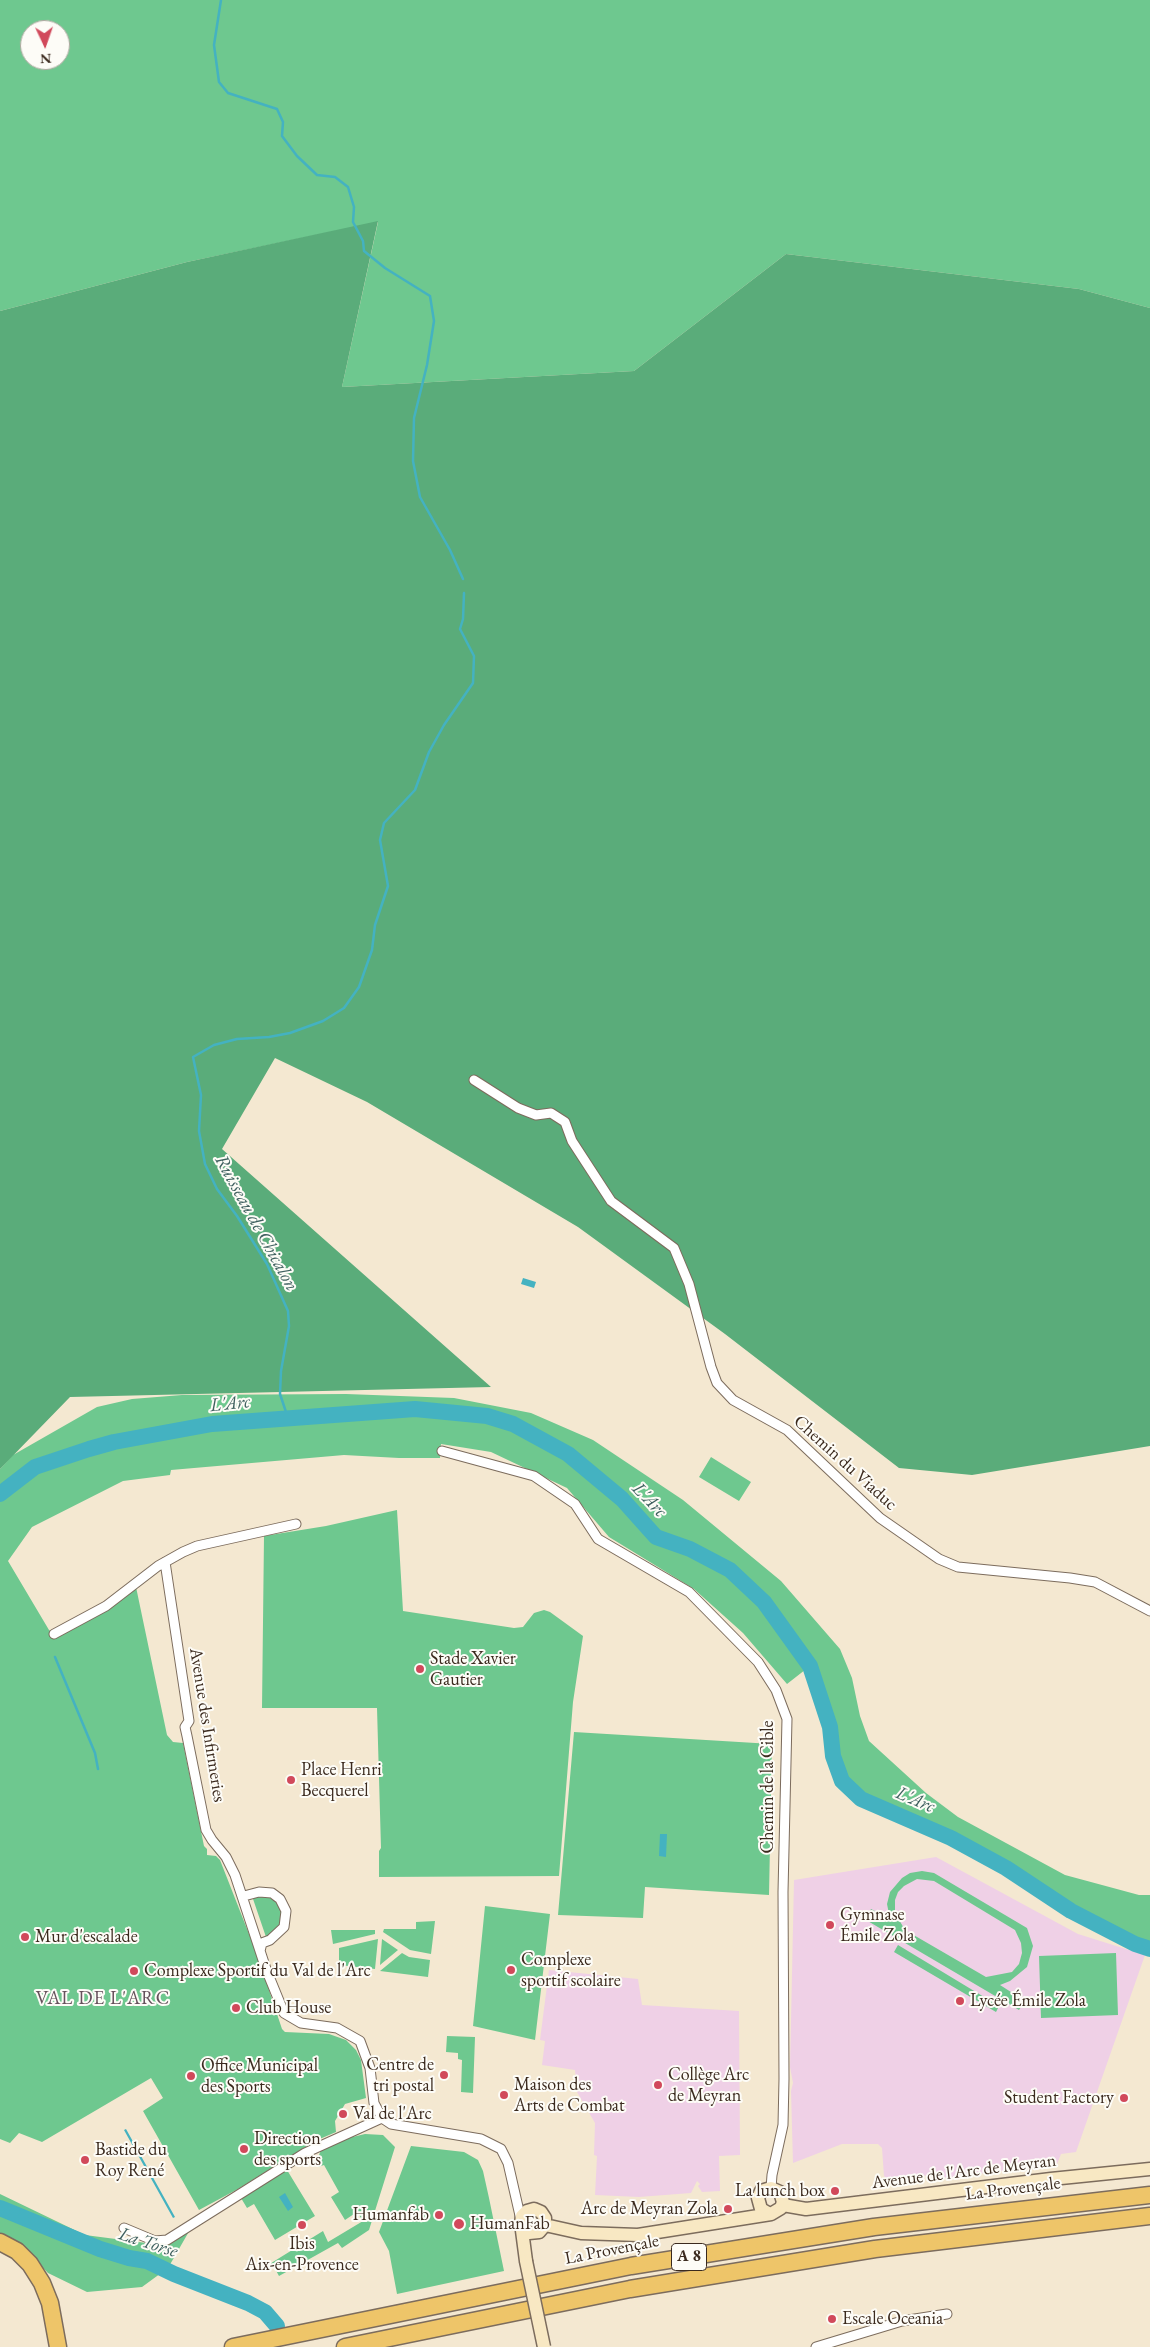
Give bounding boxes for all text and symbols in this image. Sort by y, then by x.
north arrow [20,20,70,70]
text: N [40,50,52,68]
water label: Ruisseau de Chicalon [209,1151,303,1295]
water label: L'Arc [209,1391,251,1417]
street label: Chemin du Viaduc [789,1411,901,1515]
water label: L'Arc [627,1478,671,1522]
street label: Avenue des Infirmeries [184,1646,230,1804]
place label: Stade Xavier Gautier [430,1648,516,1690]
marker: Stade Xavier Gautier [414,1663,426,1675]
street label: Chemin de la Cible [757,1721,779,1853]
place label: Place Henri Becquerel [301,1759,382,1802]
marker: Place Henri Becquerel [285,1774,297,1786]
water label: L'Arc [892,1782,938,1818]
place label: Gymnase Émile Zola [840,1904,915,1946]
marker: Gymnase Émile Zola [824,1919,836,1931]
place label: Mur d'escalade [35,1926,138,1948]
marker: Mur d'escalade [19,1931,31,1943]
place label: Complexe sportif scolaire [521,1949,621,1992]
place label: Complexe Sportif du Val de l'Arc [144,1960,371,1982]
marker: Complexe sportif scolaire [505,1964,517,1976]
marker: Complexe Sportif du Val de l'Arc [128,1965,140,1977]
district label: VAL DE L'ARC [34,1988,172,2010]
place label: Lycée Émile Zola [970,1990,1086,2012]
marker: Lycée Émile Zola [954,1995,966,2007]
place label: Club House [246,1997,331,2019]
marker: Club House [230,2002,242,2014]
place label: Centre de tri postal [366,2054,434,2096]
place label: Office Municipal des Sports [201,2055,318,2098]
place label: Collège Arc de Meyran [668,2064,749,2106]
marker: Centre de tri postal [438,2069,450,2081]
marker: Office Municipal des Sports [185,2070,197,2082]
place label: Maison des Arts de Combat [514,2074,625,2116]
marker: Collège Arc de Meyran [652,2079,664,2091]
place label: Student Factory [1004,2087,1114,2109]
marker: Maison des Arts de Combat [498,2089,510,2101]
marker: Student Factory [1118,2092,1130,2104]
place label: Val de l'Arc [353,2103,432,2125]
marker: Val de l'Arc [337,2108,349,2120]
place label: Direction des sports [254,2128,321,2170]
place label: Bastide du Roy René [95,2139,167,2182]
marker: Direction des sports [238,2143,250,2155]
street label: Avenue de l'Arc de Meyran [871,2150,1057,2194]
marker: Bastide du Roy René [79,2154,91,2166]
street label: La Provençale [964,2172,1062,2206]
place label: La lunch box [735,2180,825,2202]
marker: La lunch box [829,2185,841,2197]
place label: Arc de Meyran Zola [581,2198,718,2220]
marker: Arc de Meyran Zola [722,2203,734,2215]
place label: Humanfab [353,2204,429,2226]
marker: Humanfab [433,2209,445,2221]
place label: HumanFab [470,2213,550,2235]
marker: HumanFab [452,2217,466,2231]
marker: Ibis Aix-en-Provence [296,2219,308,2231]
water label: La Torse [116,2223,180,2263]
street label: La Provençale [563,2230,661,2270]
place label: Ibis Aix-en-Provence [245,2233,359,2276]
road number: A 8 [672,2244,706,2270]
place label: Escale Oceania [842,2308,943,2330]
marker: Escale Oceania [826,2313,838,2325]

